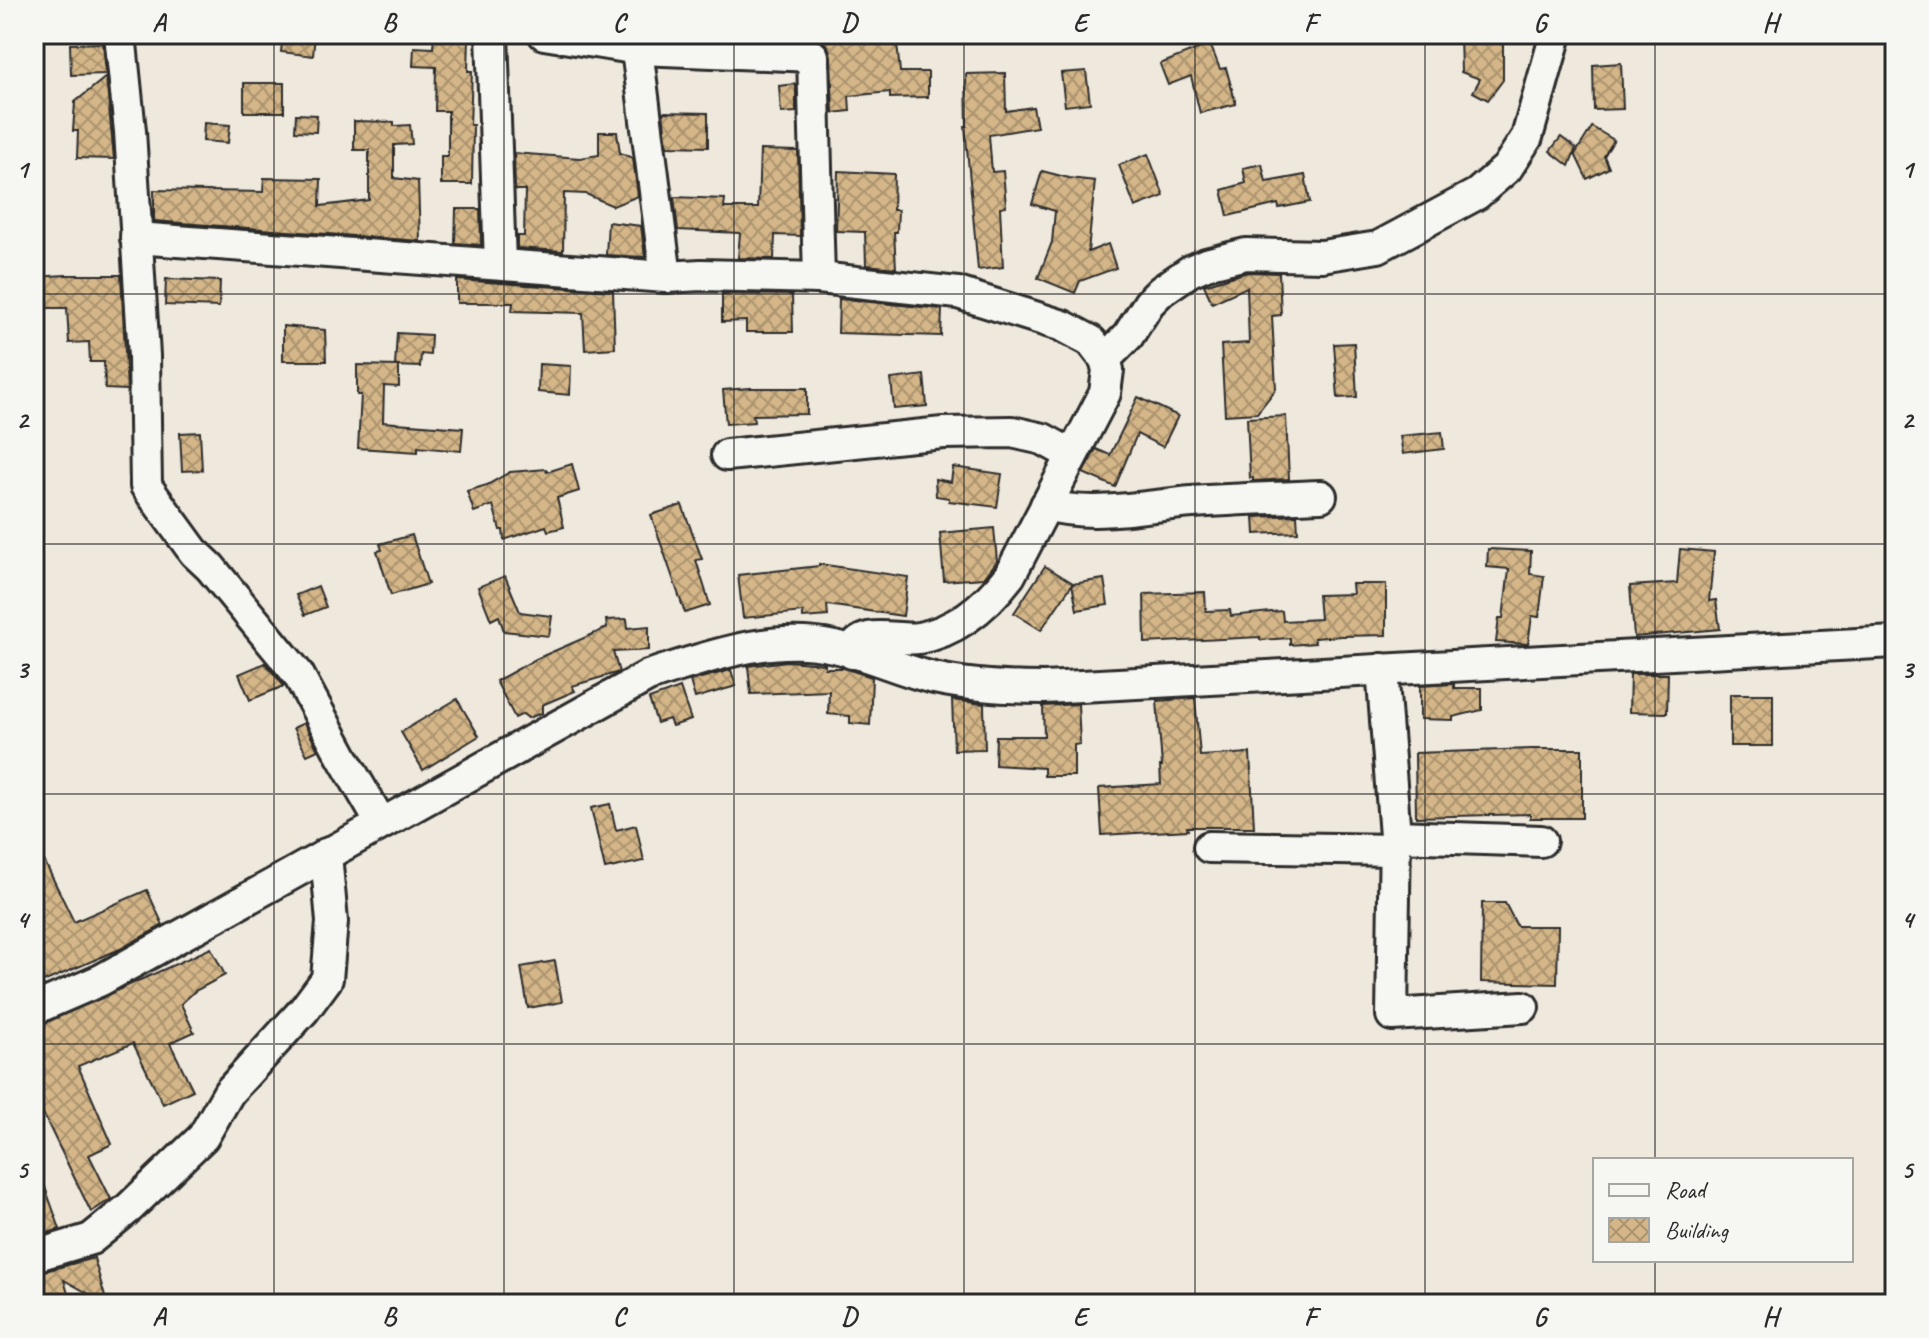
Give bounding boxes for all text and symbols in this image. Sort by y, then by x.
text: A [152,6,167,39]
text: B [382,6,398,39]
text: C [613,6,629,39]
text: D [841,6,859,39]
text: E [1073,6,1091,39]
text: F [1304,6,1322,39]
text: G [1534,6,1550,39]
text: H [1763,6,1783,39]
text: 1 [16,153,31,186]
text: 1 [1901,153,1916,186]
text: 2 [16,403,30,436]
text: 2 [1901,403,1915,436]
text: 3 [16,653,30,686]
text: 3 [1901,653,1915,686]
text: 4 [16,903,31,936]
text: 4 [1901,903,1916,936]
text: 5 [16,1153,30,1186]
text: 5 [1901,1153,1915,1186]
legend [1593,1158,1853,1262]
text: Road [1665,1175,1709,1205]
text: Building [1665,1215,1730,1245]
text: A [152,1300,167,1333]
text: B [382,1300,398,1333]
text: C [613,1300,629,1333]
text: D [841,1300,859,1333]
text: E [1073,1300,1091,1333]
text: F [1304,1300,1322,1333]
text: G [1534,1300,1550,1333]
text: H [1763,1300,1783,1333]

